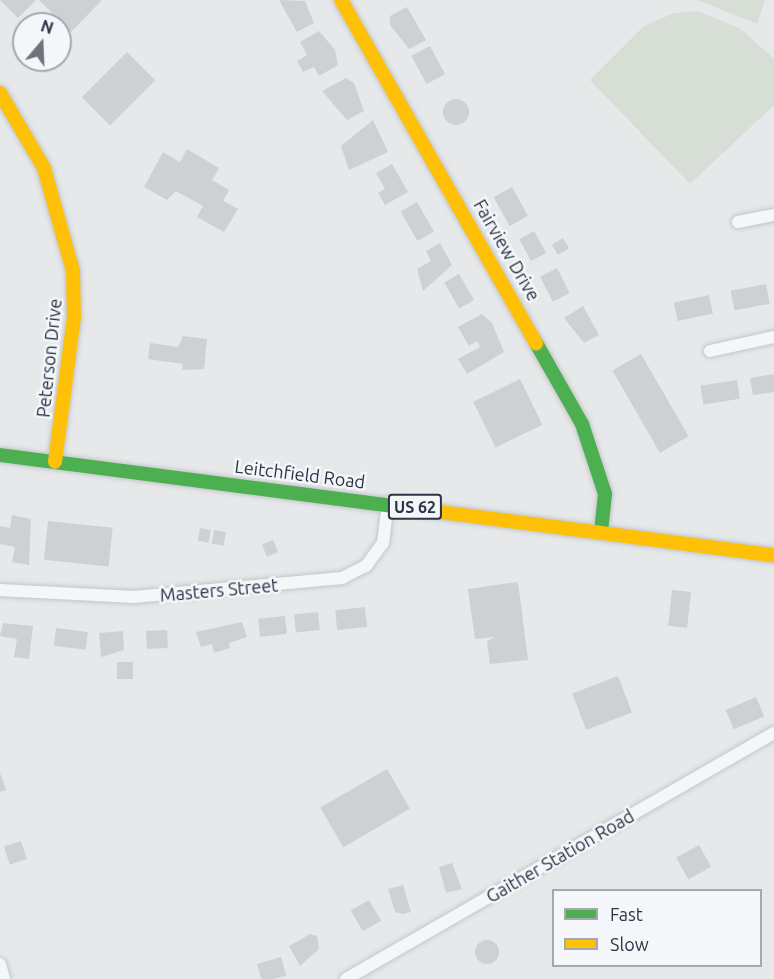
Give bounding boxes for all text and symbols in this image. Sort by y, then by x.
north arrow [12,12,72,72]
text: N [39,16,56,37]
street label: Fairview Drive [469,196,545,304]
street label: Peterson Drive [32,297,66,419]
street label: Leitchfield Road [234,455,366,493]
road number: US 62 [386,494,444,520]
street label: Masters Street [159,574,279,606]
street label: Gaither Station Road [482,805,638,907]
legend [552,889,762,967]
text: Fast [610,904,643,924]
text: Slow [610,934,649,954]

